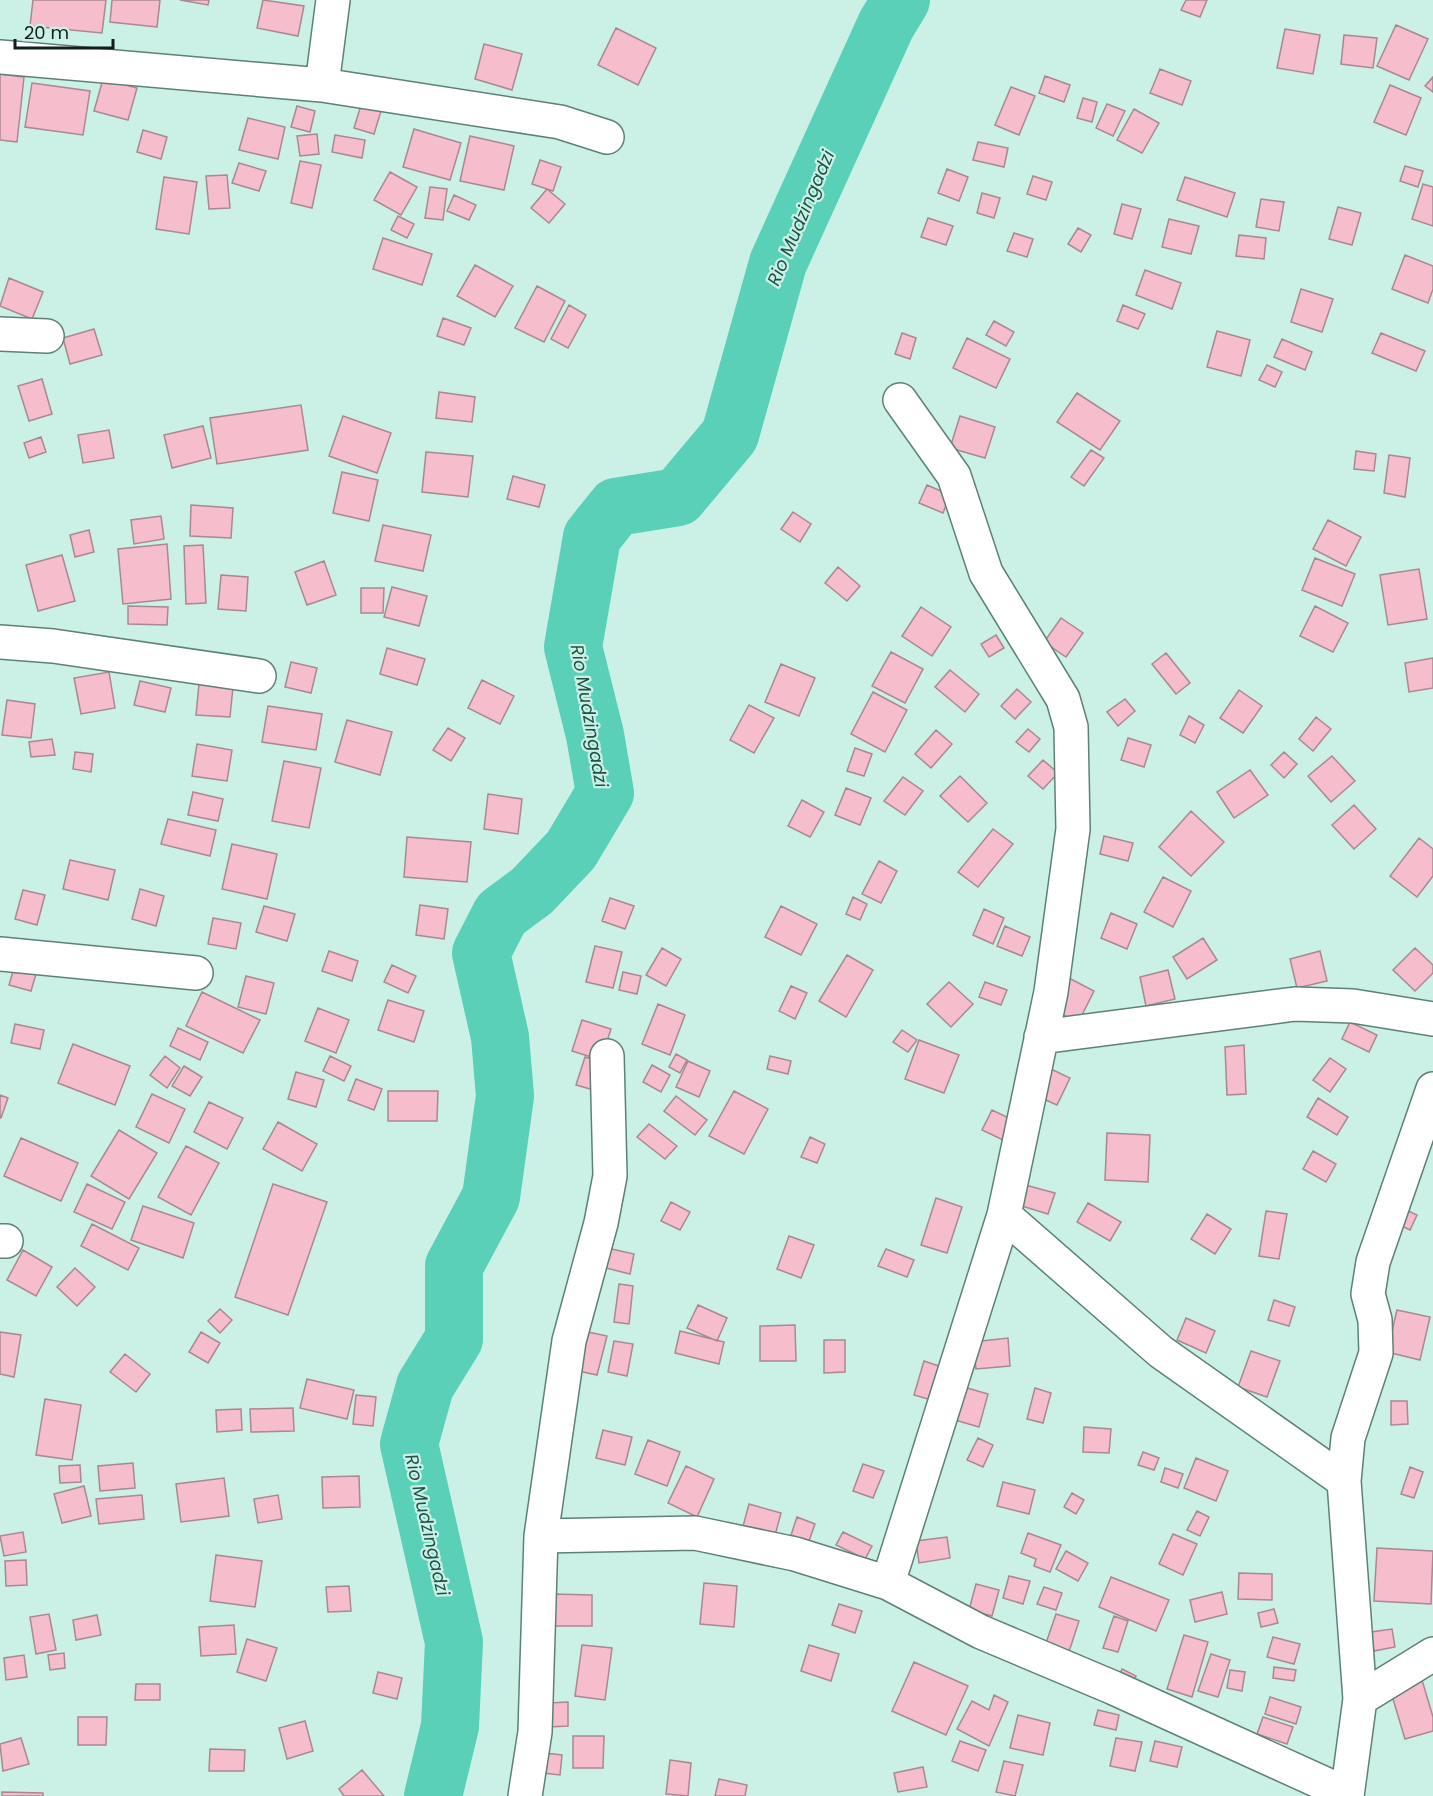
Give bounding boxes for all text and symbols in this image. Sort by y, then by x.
scale bar [15,12,112,50]
text: 20 m [24,20,69,45]
water label: Rio Mudzingadzi [761,146,841,289]
water label: Rio Mudzingadzi [565,642,614,790]
water label: Rio Mudzingadzi [399,1452,456,1599]

